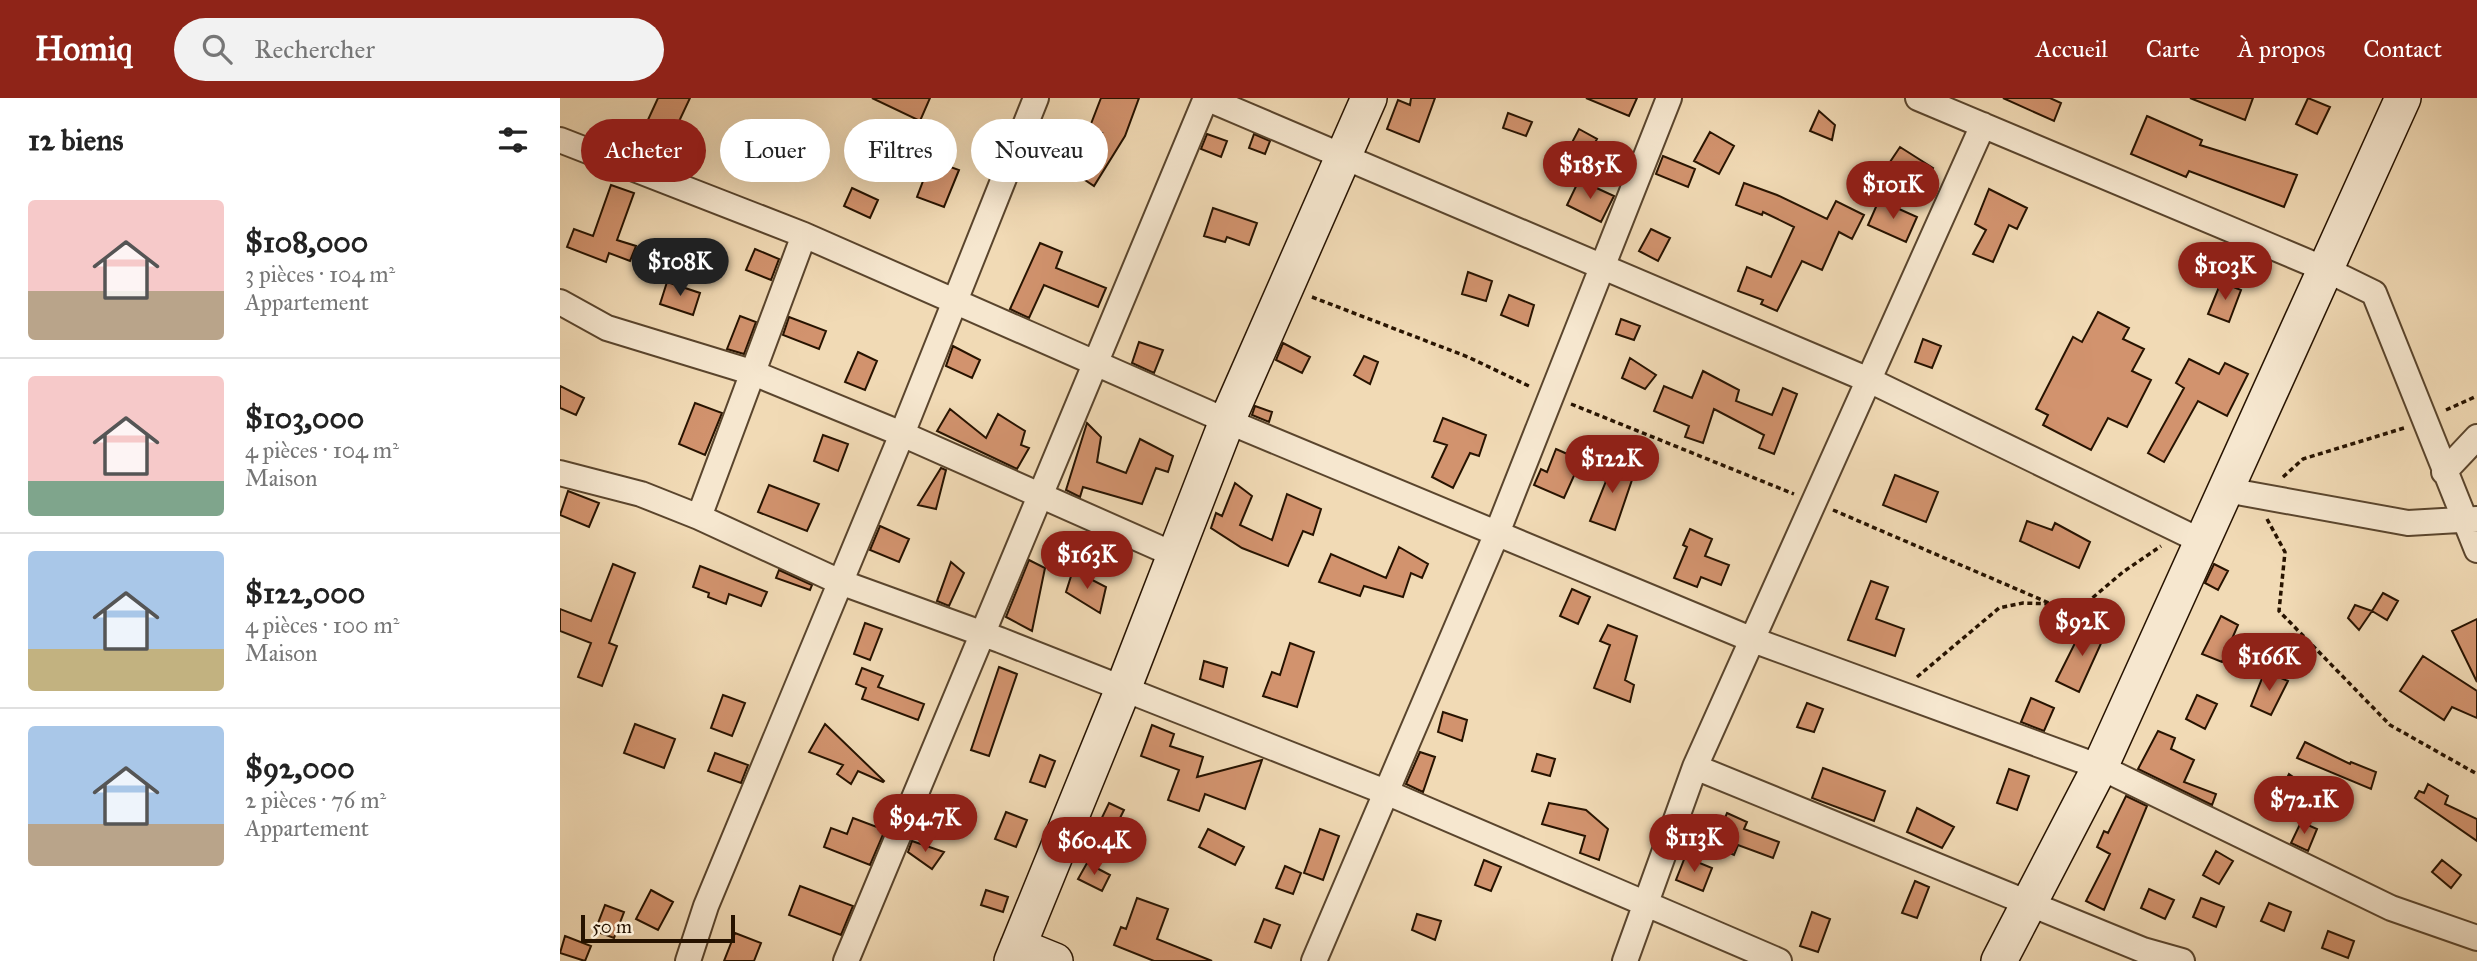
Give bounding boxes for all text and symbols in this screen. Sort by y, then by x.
search box [174,18,664,81]
text: Homiq [35,29,132,69]
icon: search [198,30,236,68]
text: Rechercher [254,33,375,65]
text: Accueil [2036,34,2108,64]
text: Carte [2146,34,2200,64]
text: À propos [2238,34,2325,64]
text: Contact [2363,34,2442,64]
chip: Acheter [581,119,706,182]
chip: Louer [720,119,830,182]
chip: Filtres [844,119,957,182]
chip: Nouveau [971,119,1108,182]
icon: filters [494,121,532,159]
text: 12 biens [28,122,123,158]
pin: $185K [1541,141,1639,201]
text: $185K [1559,150,1621,178]
pin: $101K [1844,162,1942,221]
text: $101K [1862,170,1924,198]
text: $108,000 [245,224,368,260]
icon: home [84,228,168,312]
pin: $108K [631,238,729,298]
pin: $103K [2176,242,2274,302]
text: $108K [648,247,712,275]
text: $103K [2194,251,2256,279]
text: 3 pièces · 104 m² [245,260,395,288]
text: Appartement [245,288,369,316]
text: $103,000 [245,400,364,436]
icon: home [84,404,168,488]
text: 4 pièces · 104 m² [245,436,399,464]
pin: $122K [1563,436,1661,495]
text: $122K [1581,444,1643,472]
text: Maison [245,464,317,492]
pin: $163K [1038,532,1136,591]
text: $163K [1057,540,1117,568]
text: $122,000 [245,575,365,611]
icon: home [84,579,168,663]
pin: $92K [2041,598,2123,658]
text: $92K [2055,607,2109,635]
text: 4 pièces · 100 m² [245,611,399,639]
pin: $166K [2220,634,2318,693]
text: Maison [245,639,317,667]
text: $166K [2238,642,2300,670]
text: $92,000 [245,750,355,786]
icon: home [84,754,168,838]
pin: $72.1K [2247,776,2361,836]
text: $72.1K [2270,785,2338,813]
text: 2 pièces · 76 m² [245,786,386,814]
pin: $94.7K [868,794,982,854]
text: $94.7K [889,803,961,831]
text: Appartement [245,814,369,842]
pin: $113K [1645,814,1743,874]
pin: $60.4K [1037,818,1151,877]
text: $113K [1665,823,1723,851]
text: $60.4K [1057,826,1131,854]
scale bar [581,912,735,944]
text: 50 m [592,915,632,938]

